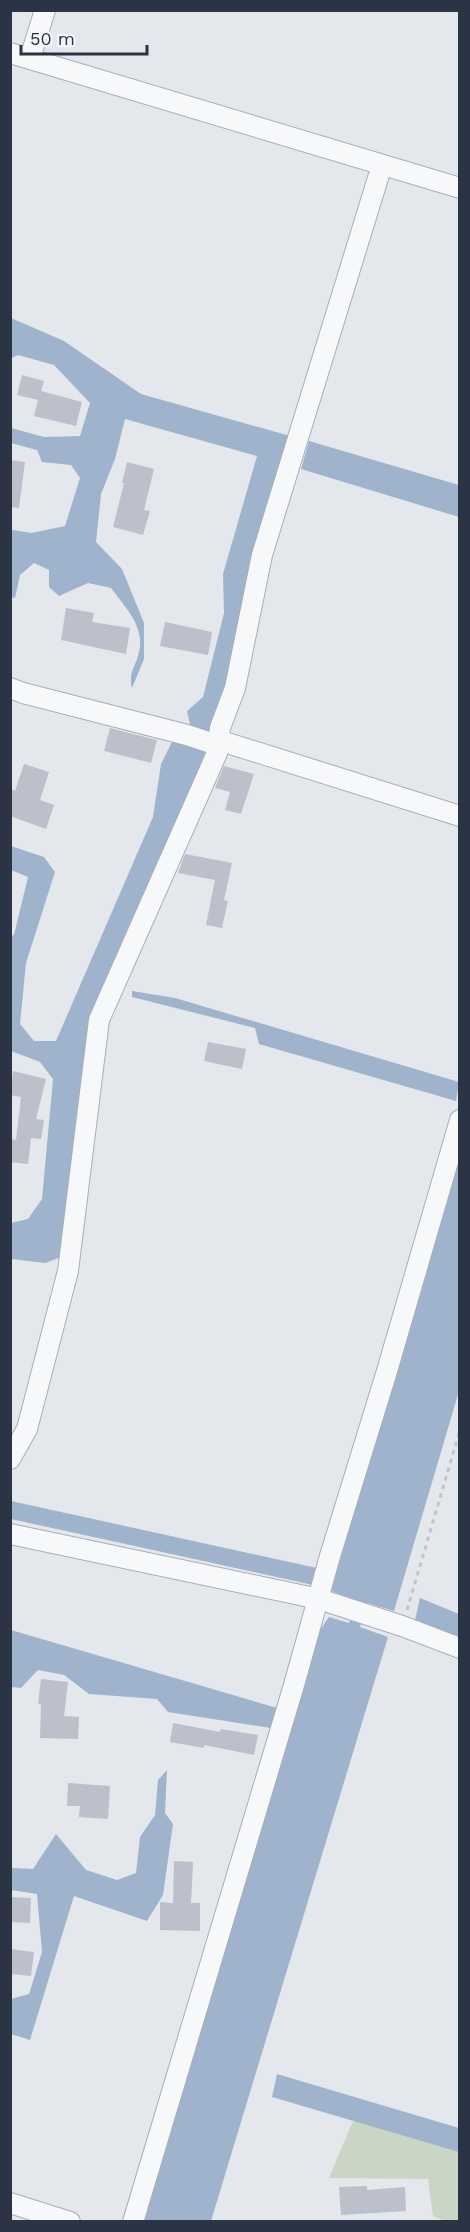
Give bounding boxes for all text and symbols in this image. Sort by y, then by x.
scale bar [21,18,147,56]
text: 50 m [30,28,75,49]

